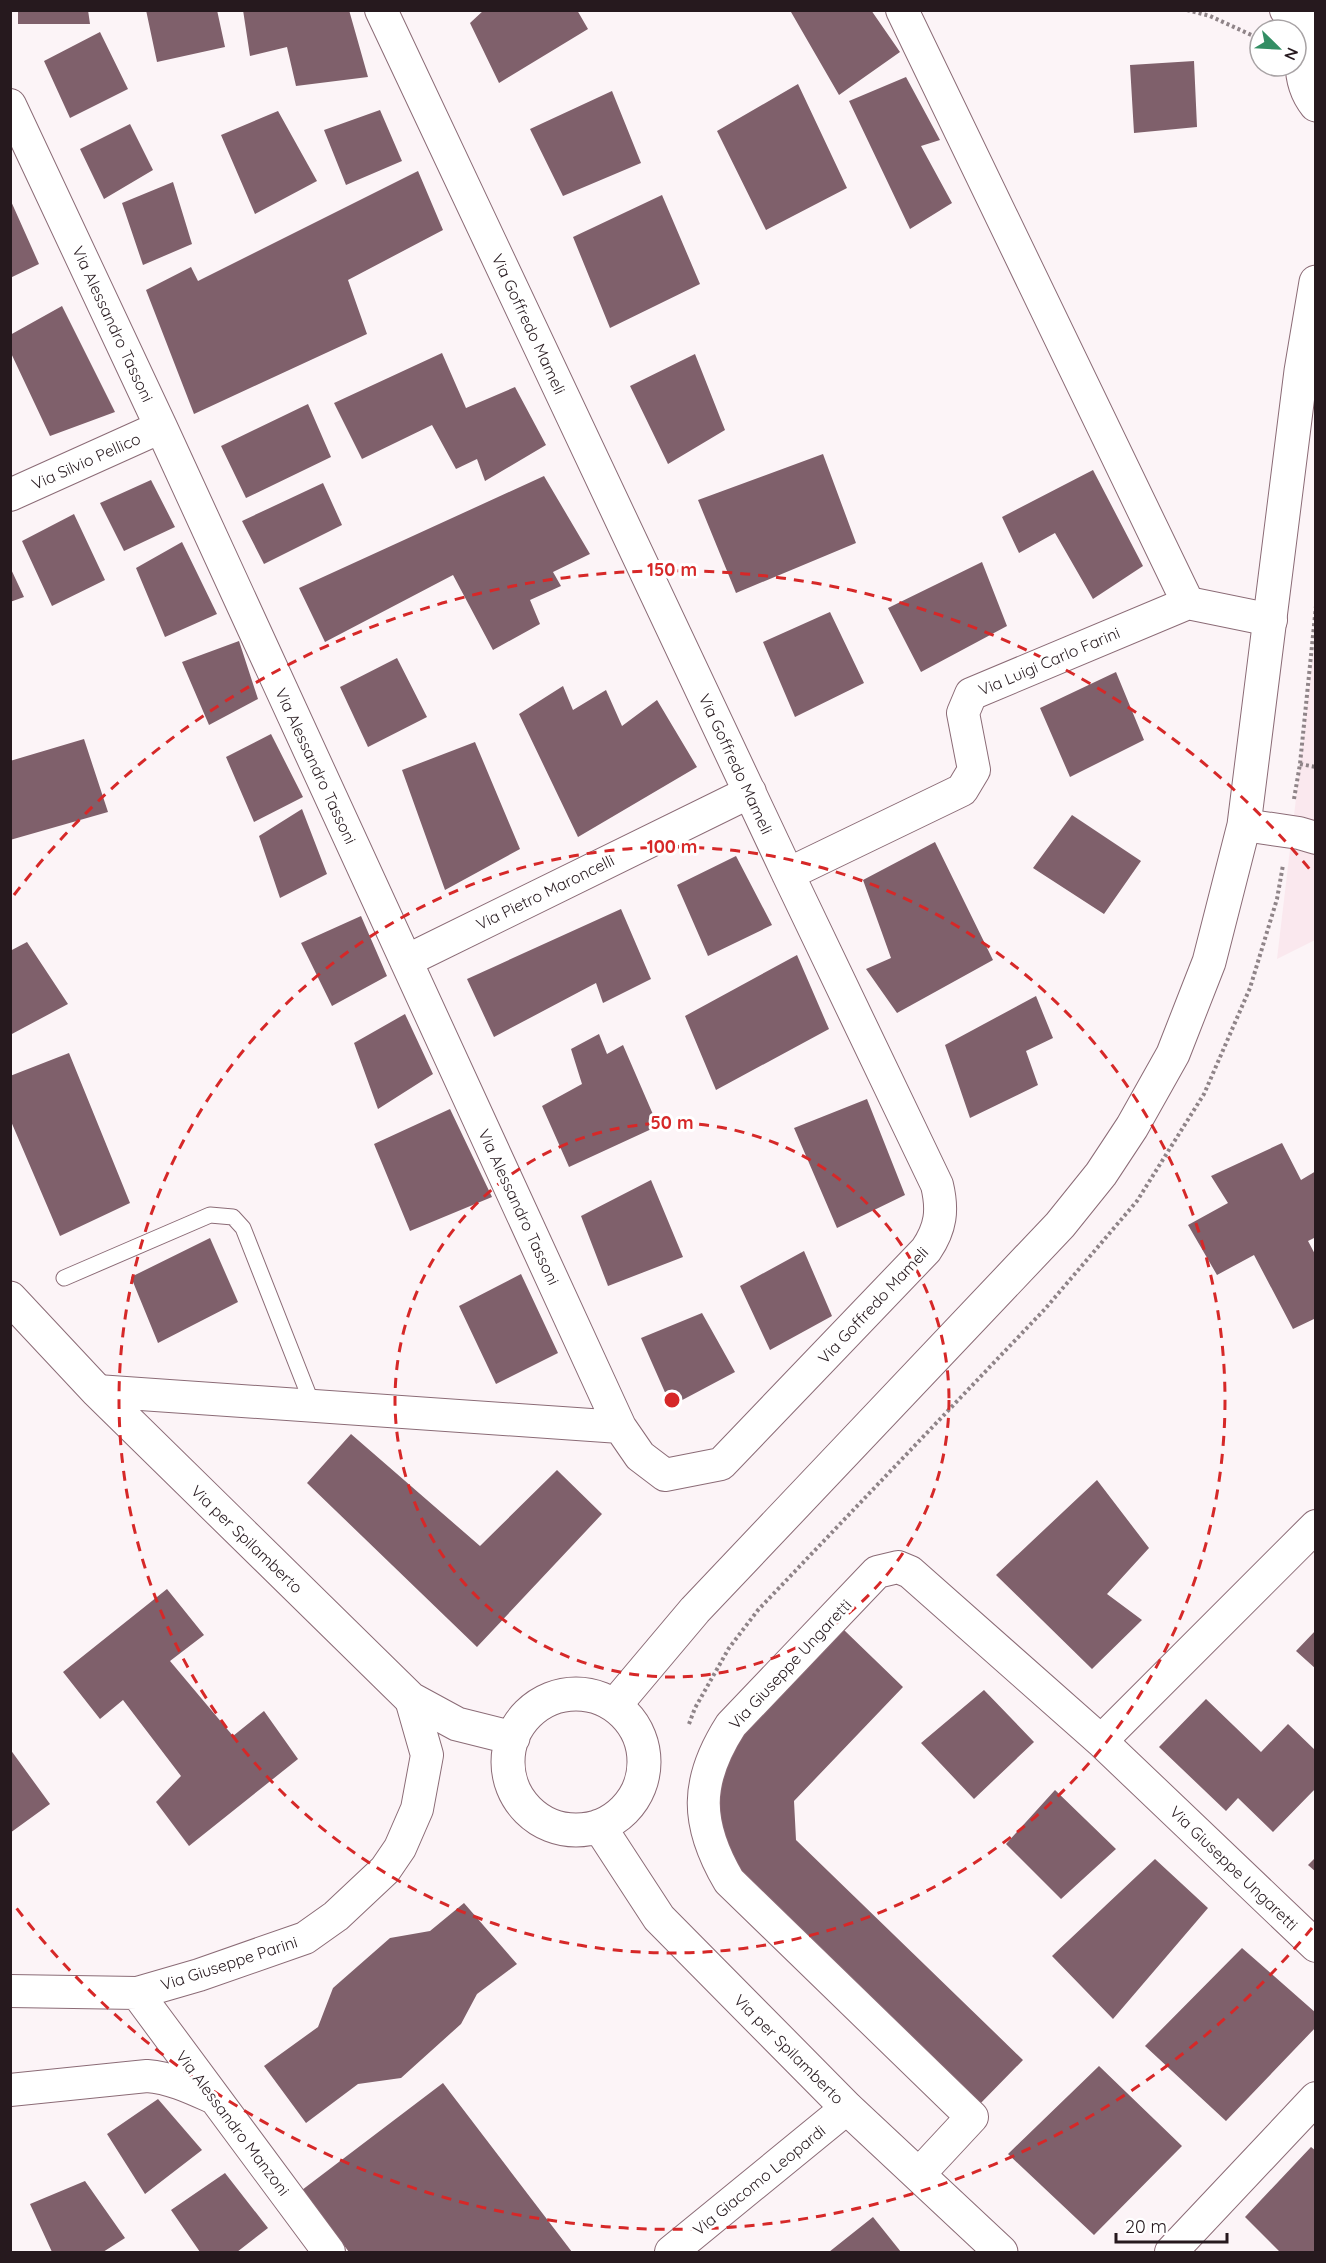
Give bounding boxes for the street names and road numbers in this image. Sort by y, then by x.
street label: Via Alessandro Tassoni [68,243,158,405]
street label: Via Goffredo Mameli [488,251,570,397]
street label: Via Silvio Pellico [29,428,143,494]
street label: Via Luigi Carlo Farini [975,622,1123,700]
street label: Via Alessandro Tassoni [271,685,361,847]
street label: Via Goffredo Mameli [695,691,777,837]
street label: Via Pietro Maroncelli [473,850,617,934]
street label: Via Alessandro Tassoni [474,1126,564,1288]
street label: Via Goffredo Mameli [814,1242,932,1368]
street label: Via per Spilamberto [187,1481,307,1597]
street label: Via Giuseppe Ungaretti [725,1595,855,1733]
street label: Via Giuseppe Ungaretti [1166,1802,1302,1934]
street label: Via Giuseppe Parini [158,1931,300,1995]
street label: Via per Spilamberto [730,1990,848,2108]
street label: Via Alessandro Manzoni [172,2046,294,2200]
street label: Via Giacomo Leopardi [689,2120,829,2240]

